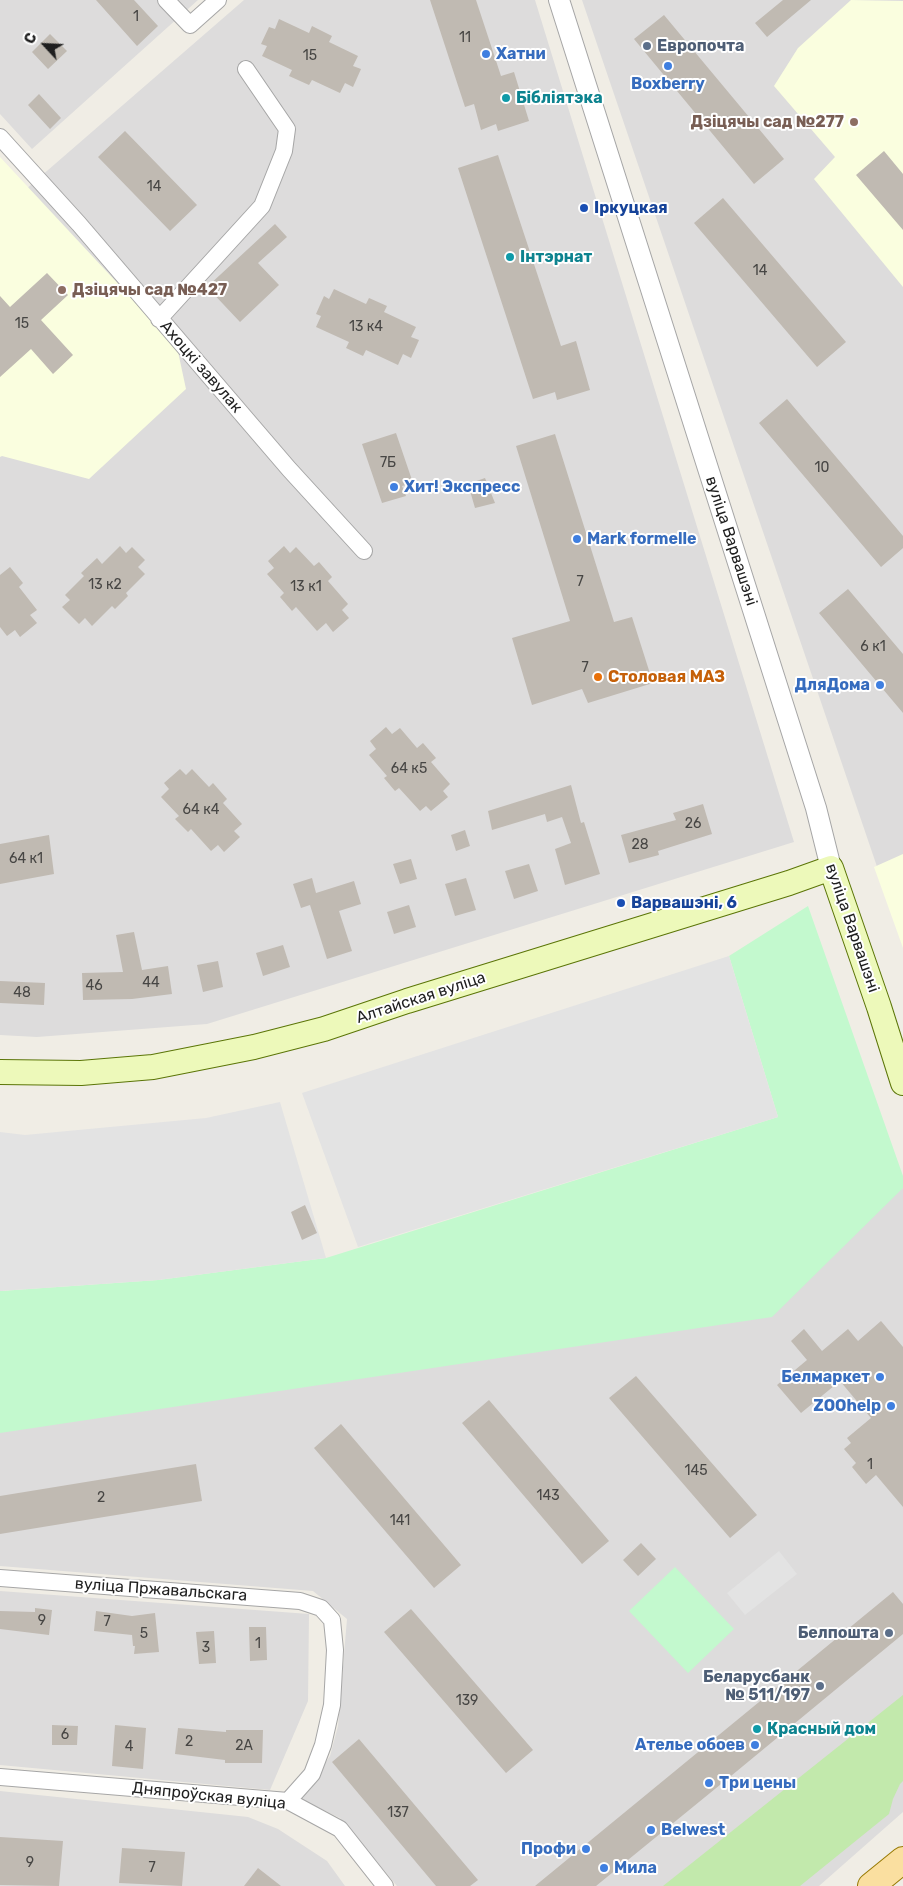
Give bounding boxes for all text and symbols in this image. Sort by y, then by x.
house number: 1 [133,9,139,25]
north arrow [20,20,70,70]
text: С [21,30,41,47]
house number: 11 [459,30,471,46]
place label: Европочта [657,36,745,56]
marker: Европочта [641,40,653,52]
place label: Хатни [496,44,546,64]
house number: 15 [303,48,317,64]
marker: Хатни [480,48,492,60]
marker: Boxberry [662,60,674,72]
place label: Boxberry [631,74,705,94]
place label: Бібліятэка [516,88,603,108]
marker: Бібліятэка [500,92,512,104]
place label: Дзіцячы сад №277 [690,112,844,132]
marker: Дзіцячы сад №277 [848,116,860,128]
house number: 14 [147,179,161,195]
place label: Іркуцкая [594,198,668,218]
marker: Іркуцкая [578,202,590,214]
place label: Інтэрнат [520,247,592,267]
marker: Інтэрнат [504,251,516,263]
house number: 14 [753,263,767,279]
place label: Дзіцячы сад №427 [72,280,227,300]
marker: Дзіцячы сад №427 [56,284,68,296]
house number: 15 [15,316,29,332]
street label: Ахоцкі завулак [156,317,246,417]
house number: 13 к4 [349,319,383,335]
house number: 7Б [380,455,396,471]
house number: 10 [815,460,829,476]
street label: вуліца Варвашэні [701,474,761,608]
place label: Хит! Экспресс [404,477,520,497]
marker: Хит! Экспресс [388,481,400,493]
place label: Mark formelle [587,529,697,549]
marker: Mark formelle [571,533,583,545]
house number: 7 [576,574,584,590]
house number: 13 к2 [88,577,122,593]
house number: 13 к1 [290,579,322,595]
house number: 6 к1 [860,639,886,655]
house number: 7 [581,660,589,676]
place label: Столовая МАЗ [608,667,725,687]
marker: Столовая МАЗ [592,671,604,683]
place label: ДляДома [795,675,870,695]
marker: ДляДома [874,679,886,691]
house number: 64 к5 [391,761,427,777]
house number: 64 к4 [183,802,219,818]
house number: 26 [685,816,701,832]
house number: 28 [631,837,649,853]
house number: 64 к1 [9,851,43,867]
street label: вуліца Варвашэні [821,861,883,995]
place label: Варвашэні, 6 [631,893,737,913]
marker: Варвашэні, 6 [615,897,627,909]
street label: Алтайская вуліца [354,968,488,1028]
house number: 44 [142,975,160,991]
house number: 46 [85,978,103,994]
house number: 48 [13,985,31,1001]
place label: Белмаркет [781,1367,870,1387]
marker: Белмаркет [874,1371,886,1383]
place label: ZOOhelp [813,1396,881,1416]
marker: ZOOhelp [885,1400,897,1412]
house number: 1 [867,1457,873,1473]
house number: 145 [684,1463,708,1479]
house number: 143 [536,1488,560,1504]
house number: 2 [97,1490,105,1506]
house number: 141 [390,1513,410,1529]
street label: вуліца Пржавальскага [74,1574,248,1606]
house number: 9 [38,1613,46,1629]
house number: 7 [103,1614,111,1630]
place label: Белпошта [798,1623,879,1643]
house number: 5 [140,1626,148,1642]
marker: Белпошта [883,1627,895,1639]
house number: 1 [255,1636,261,1652]
house number: 3 [202,1640,210,1656]
place label: Беларусбанк № 511/197 [703,1667,810,1705]
marker: Беларусбанк № 511/197 [814,1680,826,1692]
house number: 139 [456,1693,478,1709]
place label: Красный дом [767,1719,876,1739]
marker: Красный дом [751,1723,763,1735]
house number: 6 [61,1727,69,1743]
house number: 2 [185,1734,193,1750]
place label: Ателье обоев [635,1735,745,1755]
house number: 2А [235,1738,253,1754]
house number: 4 [125,1739,133,1755]
marker: Ателье обоев [749,1739,761,1751]
place label: Три цены [719,1773,796,1793]
marker: Три цены [703,1777,715,1789]
street label: Дняпроўская вуліца [131,1778,287,1814]
house number: 137 [387,1805,409,1821]
place label: Belwest [661,1820,725,1840]
marker: Belwest [645,1824,657,1836]
place label: Профи [521,1839,576,1859]
marker: Профи [580,1843,592,1855]
house number: 9 [26,1855,34,1871]
place label: Мила [614,1858,657,1878]
house number: 7 [148,1860,156,1876]
marker: Мила [598,1862,610,1874]

